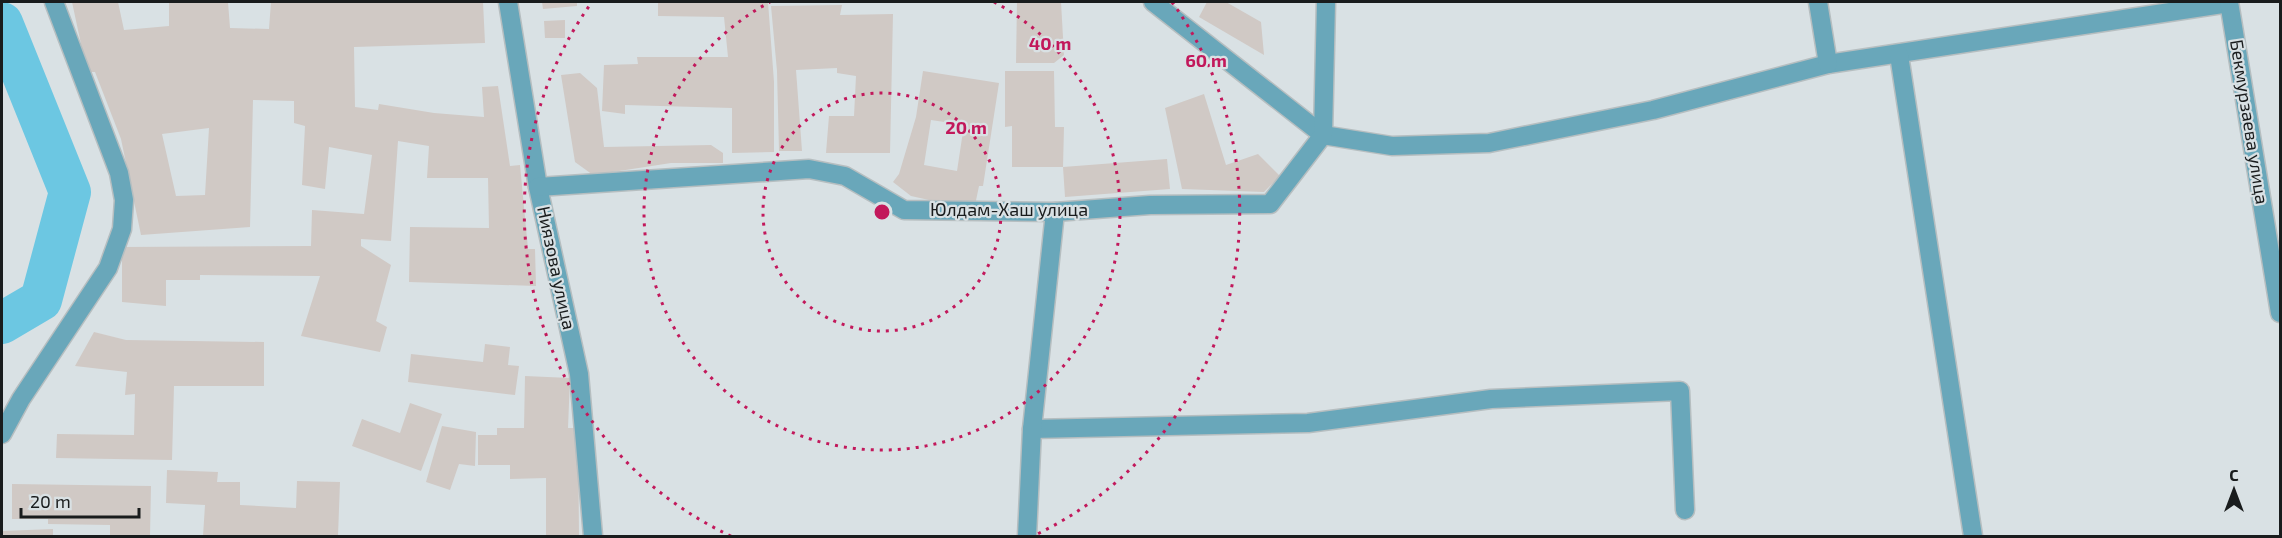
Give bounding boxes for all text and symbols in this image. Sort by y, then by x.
text: 40 m [1029,32,1071,54]
street label: Бекмурзаева улица [2226,38,2274,206]
text: 60 m [1185,49,1227,71]
text: 20 m [945,116,987,138]
street label: Юлдам-Хаш улица [930,198,1088,220]
centre of rings [872,202,892,222]
street label: Ниязова улица [533,204,581,332]
north arrow [2204,460,2264,520]
text: С [2229,465,2239,484]
scale bar [21,481,140,519]
text: 20 m [30,490,71,512]

